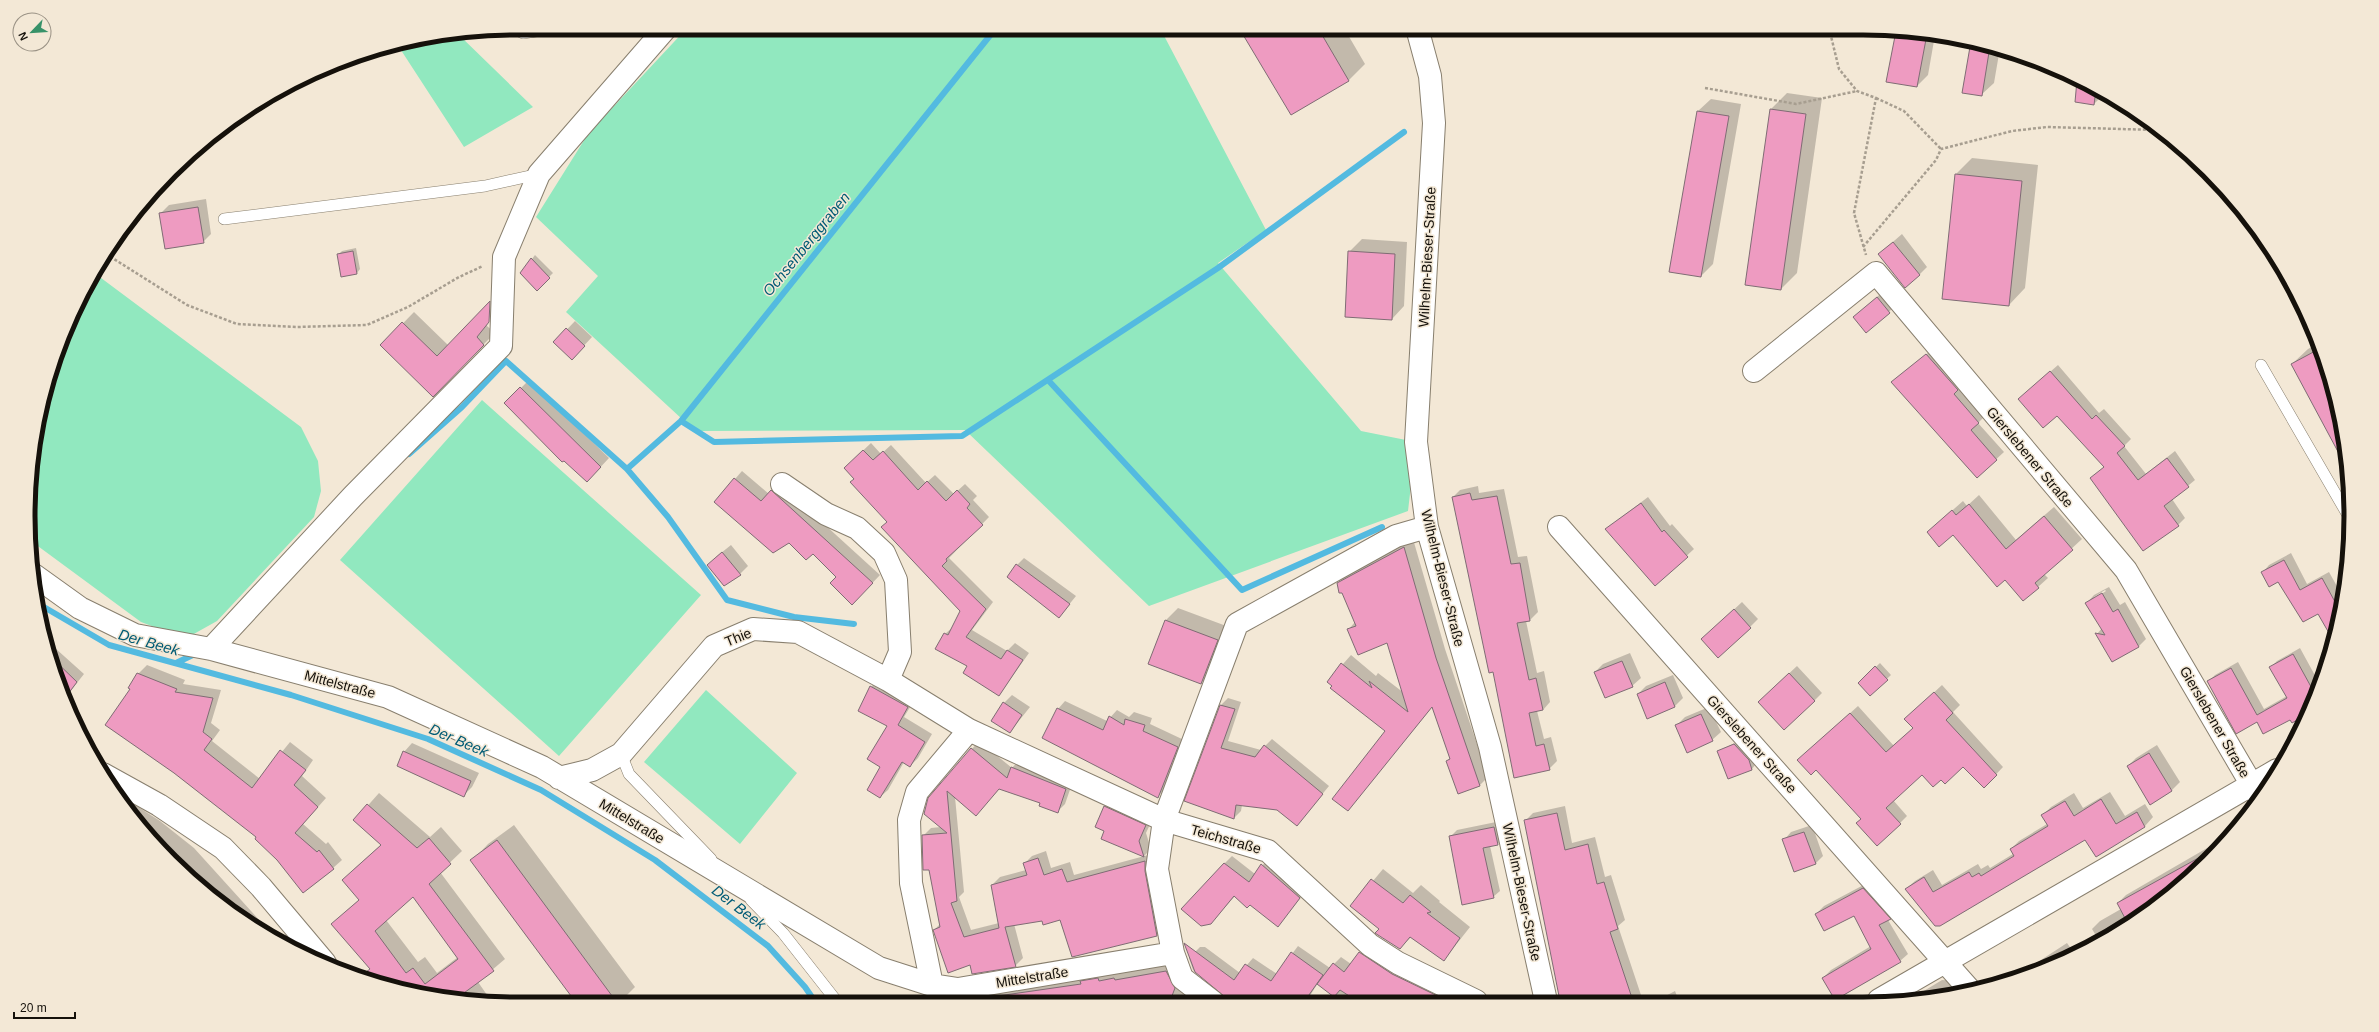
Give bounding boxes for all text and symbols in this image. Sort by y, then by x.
north arrow [12,12,52,52]
text: N [16,30,30,42]
street label: Wilhelm-Bieser-Straße [1415,186,1439,328]
water label: Ochsenberggraben [759,189,853,299]
street label: Gierslebener Straße [1983,404,2077,511]
street label: Wilhelm-Bieser-Straße [1418,508,1468,648]
street label: Thie [722,624,754,650]
water label: Der Beek [117,625,183,659]
street label: Gierslebener Straße [2177,663,2254,781]
street label: Mittelstraße [303,667,378,701]
street label: Gierslebener Straße [1704,692,1800,796]
water label: Der Beek [427,720,492,761]
street label: Mittelstraße [597,795,668,847]
street label: Teichstraße [1189,821,1263,857]
street label: Wilhelm-Bieser-Straße [1500,821,1545,963]
water label: Der Beek [709,881,770,934]
street label: Mittelstraße [995,963,1070,991]
scale bar [14,994,75,1020]
text: 20 m [20,1001,47,1015]

